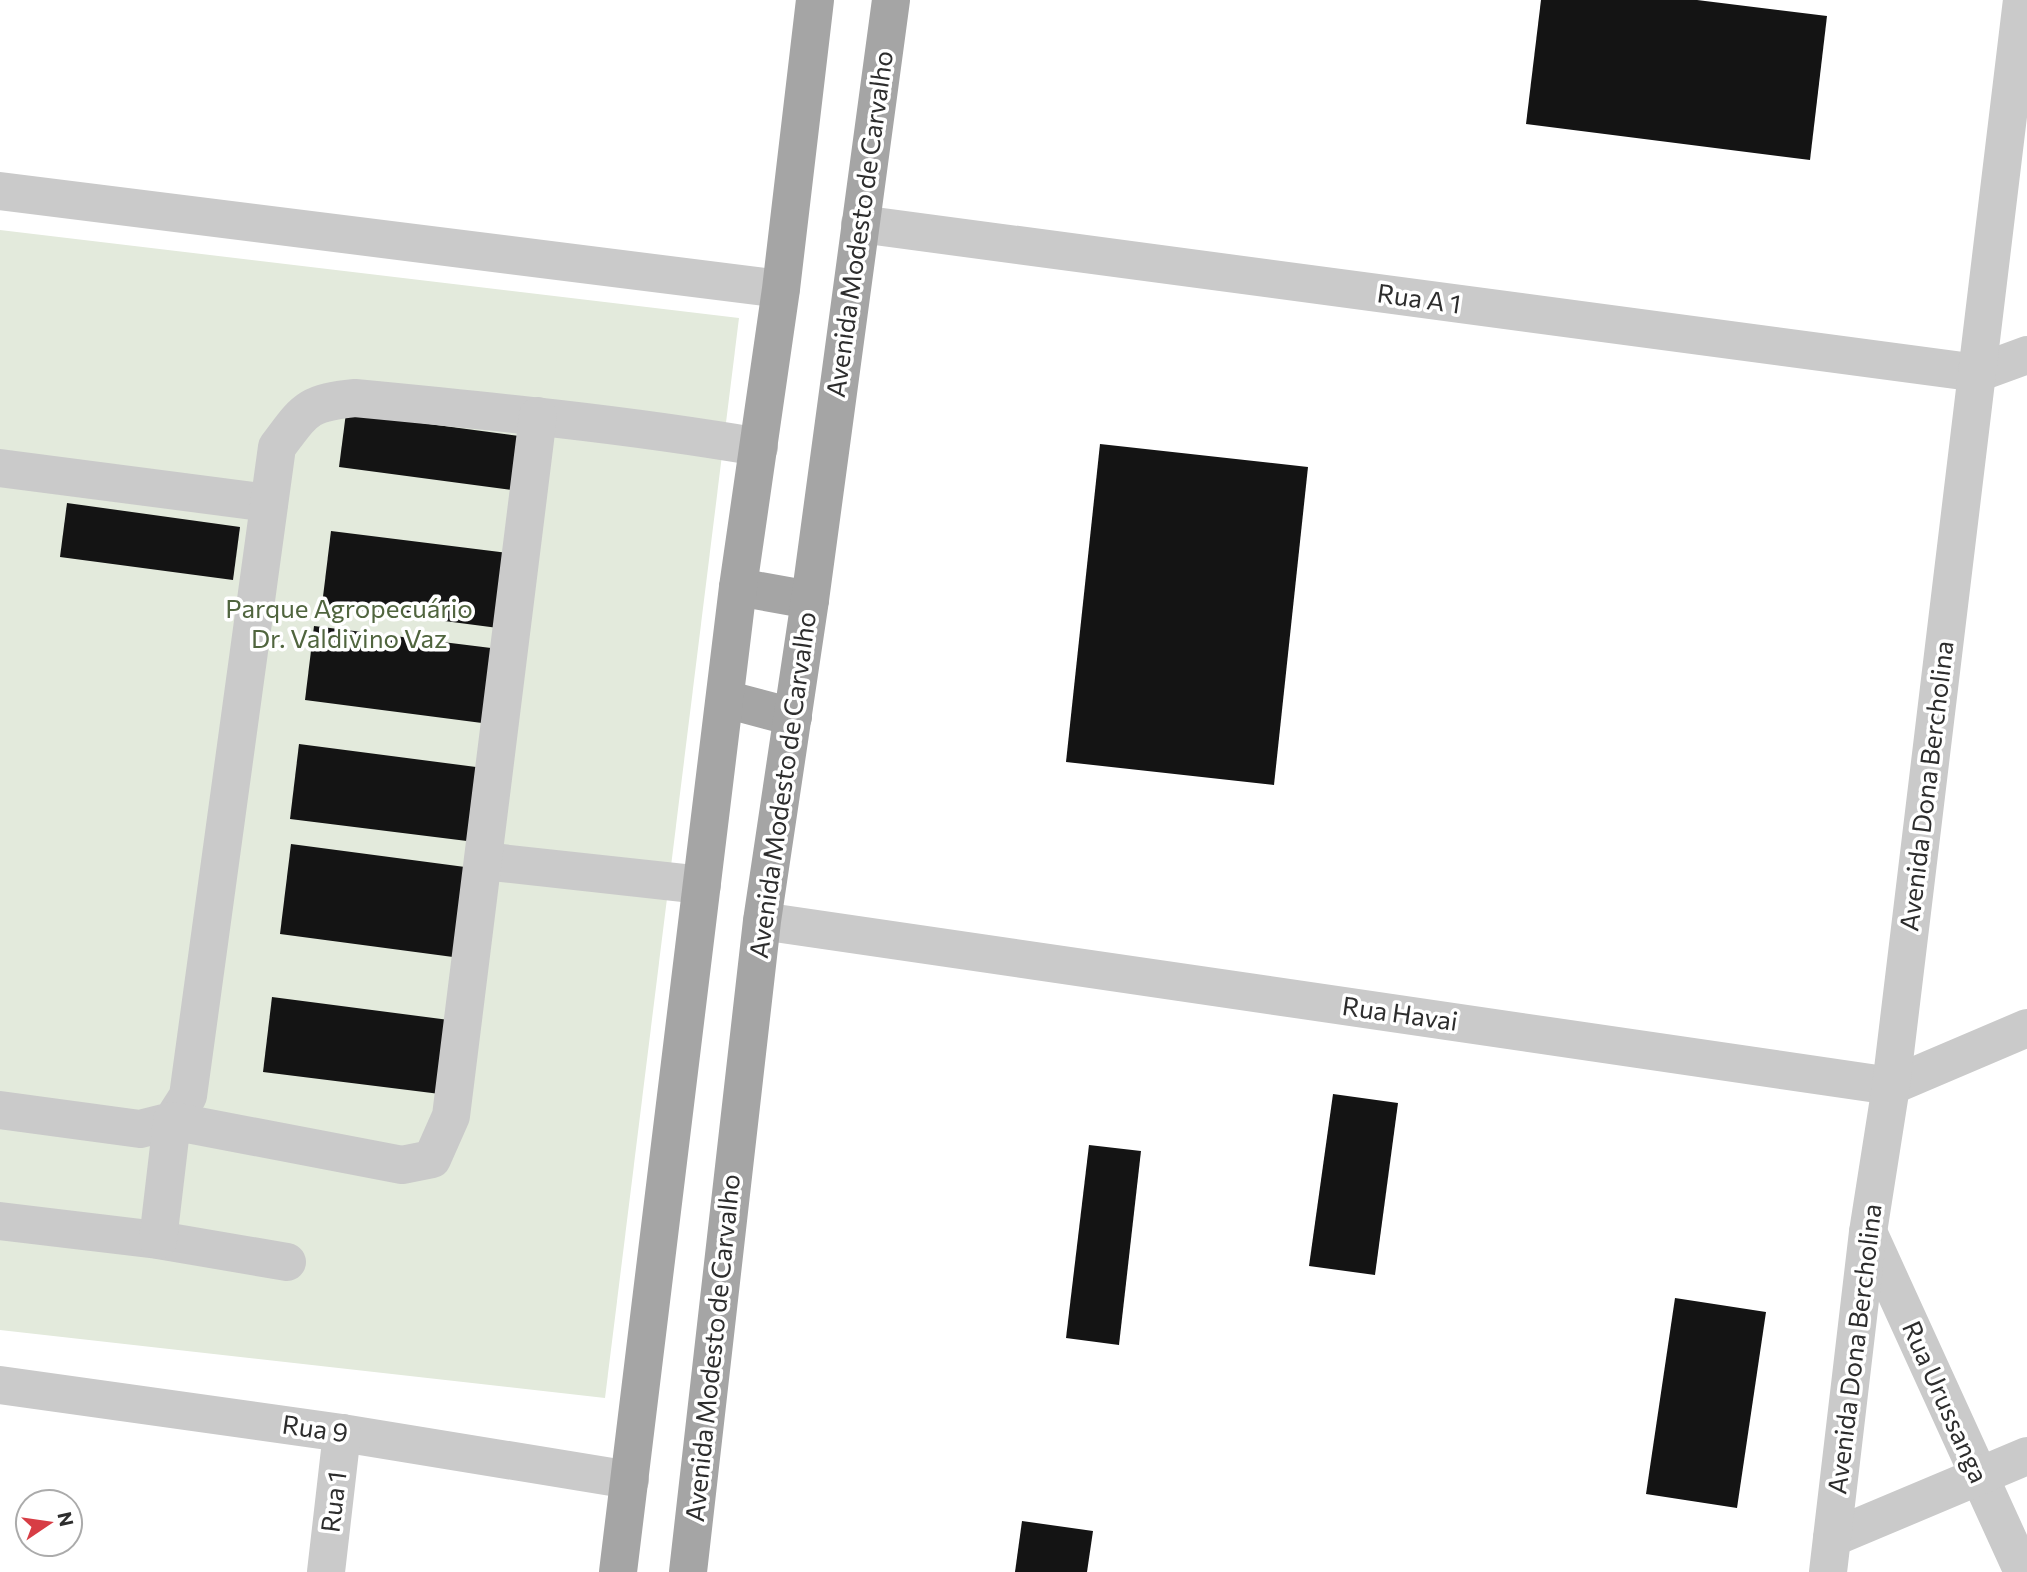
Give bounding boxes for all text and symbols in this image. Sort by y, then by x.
street label: Avenida Modesto de Carvalho [819,48,898,399]
street label: Rua A 1 [1375,276,1463,319]
park label: Parque Agropecuário Dr. Valdivino Vaz [225,592,473,653]
street label: Avenida Modesto de Carvalho [742,609,821,960]
street label: Avenida Dona Bercholina [1892,639,1959,933]
street label: Rua Havai [1340,989,1460,1036]
street label: Avenida Modesto de Carvalho [678,1172,745,1523]
street label: Avenida Dona Bercholina [1820,1202,1887,1496]
street label: Rua Urussanga [1897,1316,1996,1487]
street label: Rua 9 [280,1408,350,1447]
street label: Rua 1 [313,1469,352,1534]
north arrow [14,1488,84,1558]
text: N [53,1510,79,1529]

